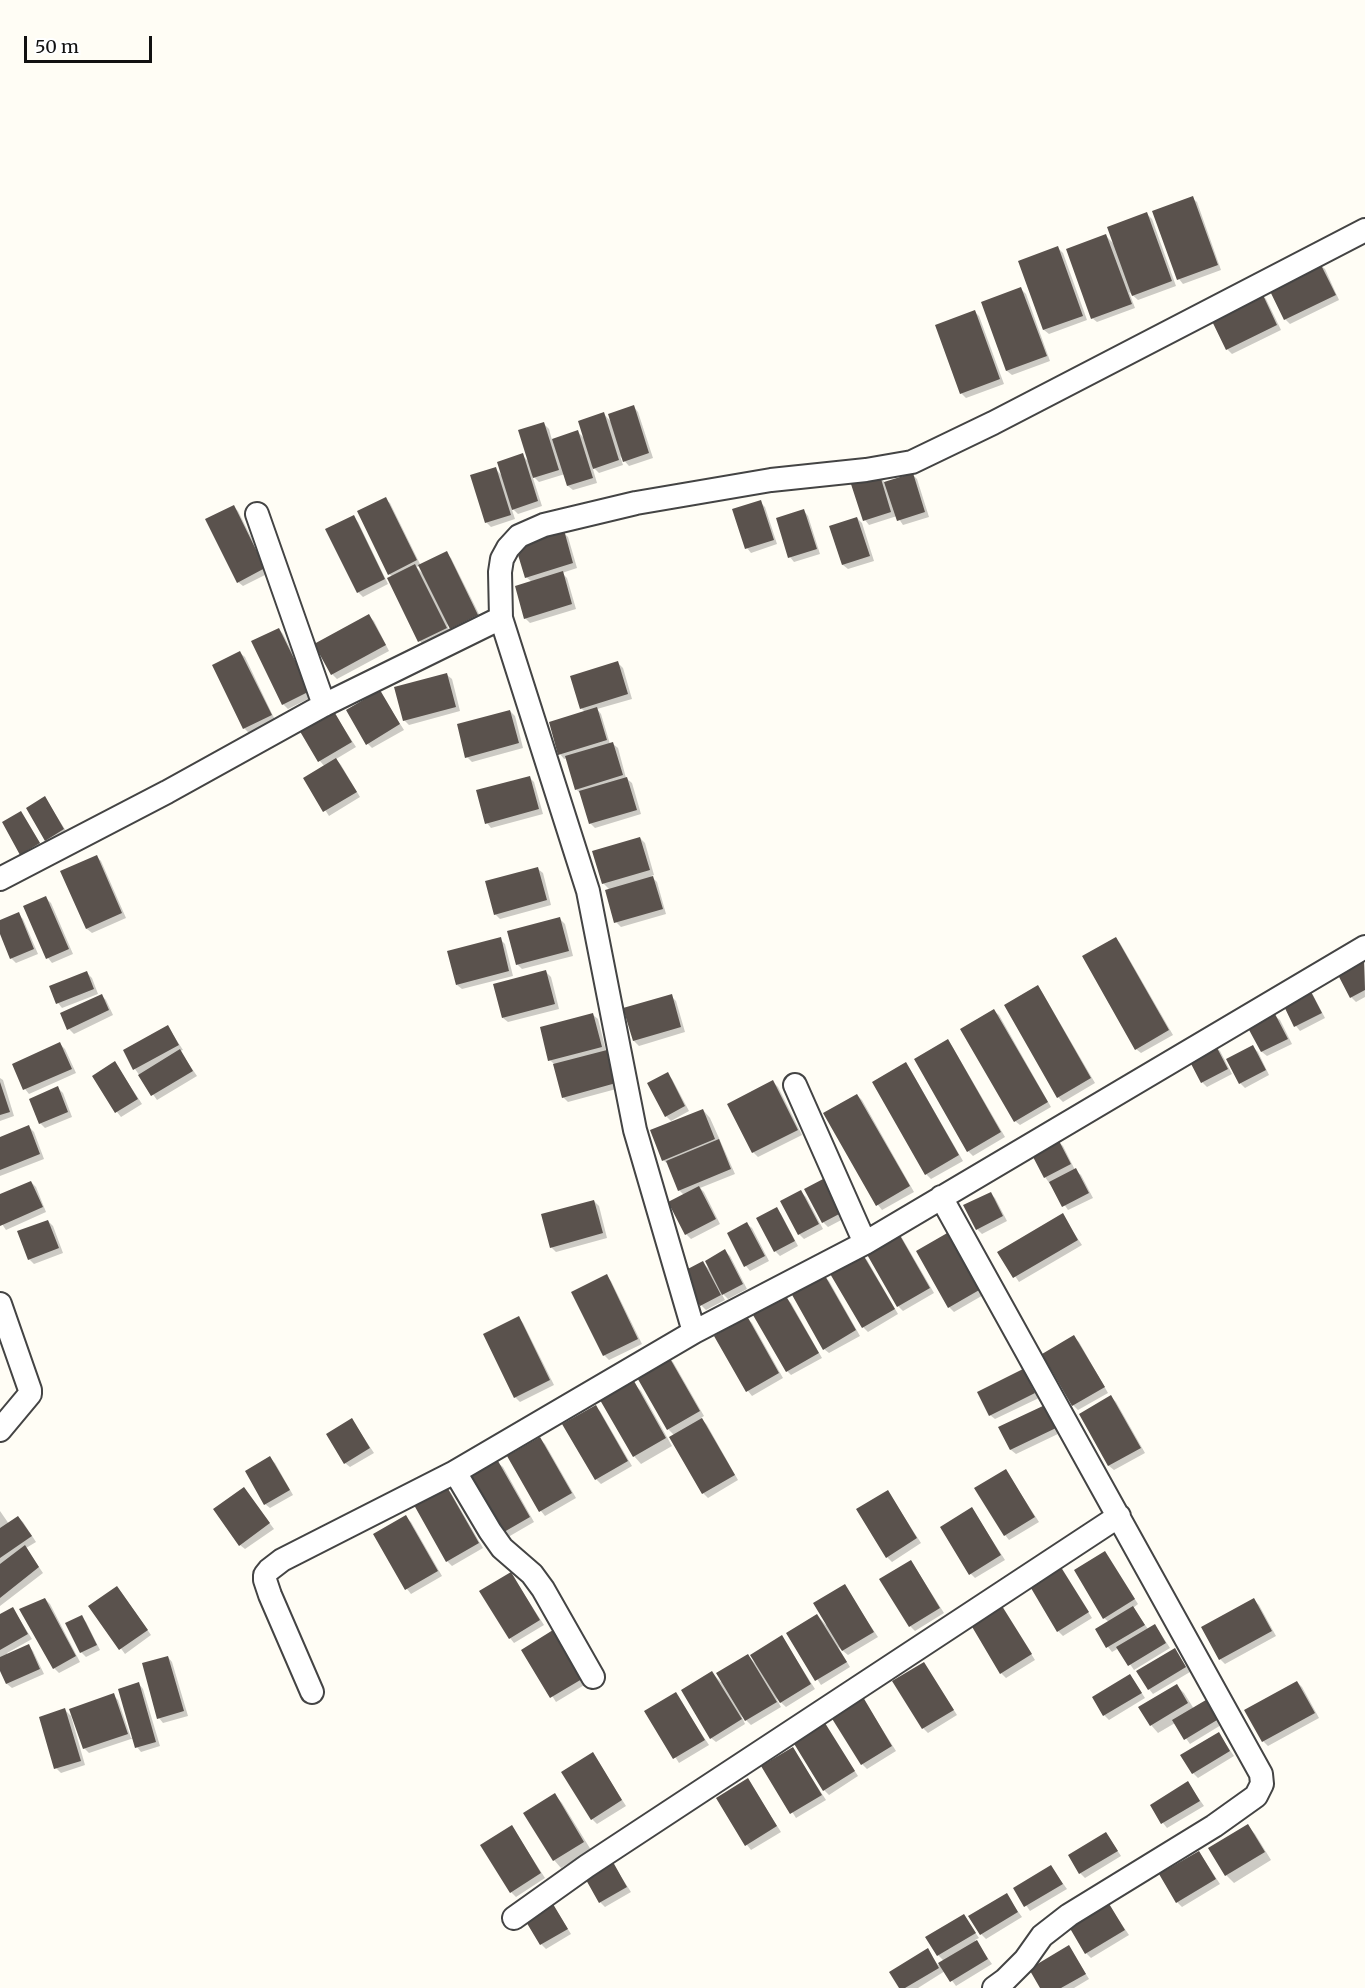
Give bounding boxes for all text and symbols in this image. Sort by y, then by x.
scale bar [27,24,154,62]
text: 50 m [35,35,79,58]

